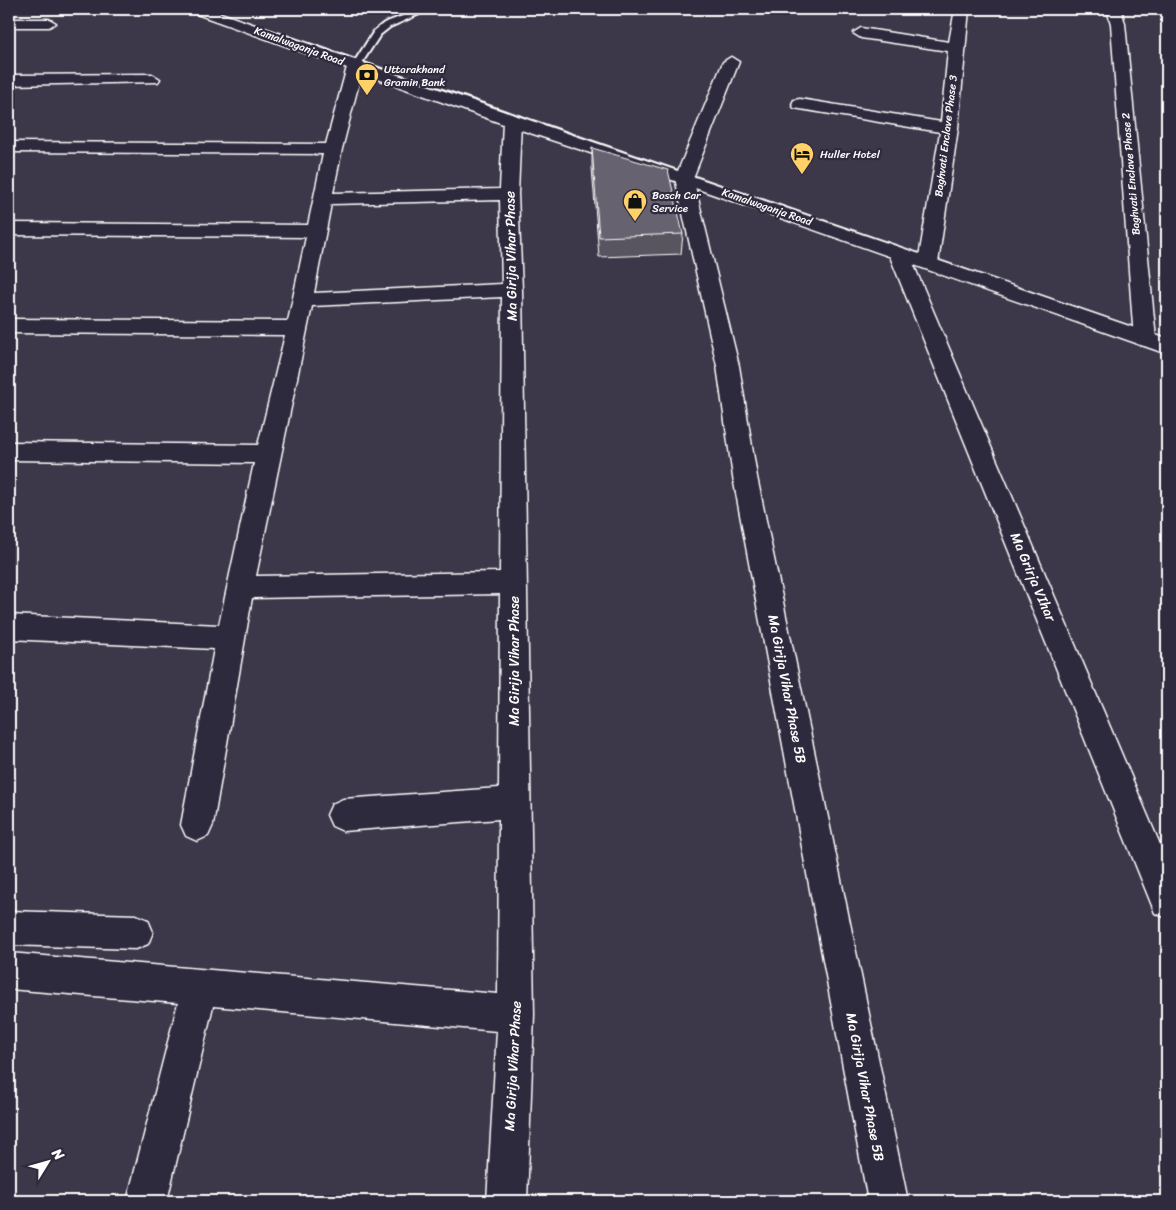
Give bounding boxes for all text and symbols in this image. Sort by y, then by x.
street label: Kamalwaganja Road [251,21,348,71]
place label: Uttarakhand Gramin Bank [384,60,446,92]
bank icon: Uttarakhand Gramin Bank [354,62,380,96]
street label: Baghvati Enclave Phase 3 [929,74,963,198]
street label: Baghvati Enclave Phase 2 [1116,111,1146,236]
hotel icon: Huller Hotel [789,141,815,175]
place label: Huller Hotel [820,145,881,164]
street label: Kamalwaganja Road [719,183,816,232]
place label: Bosch Car Service [652,186,702,218]
shop icon: Bosch Car Service [622,188,648,222]
street label: Ma Girija Vihar Phase [497,191,525,321]
street label: Ma Grirja VIhar [1003,528,1064,627]
street label: Ma Girija Vihar Phase [502,596,527,726]
street label: Ma Girija Vihar Phase 5B [760,612,814,766]
street label: Ma Girija Vihar Phase [497,1000,529,1132]
street label: Ma Girija Vihar Phase 5B [838,1010,892,1164]
north arrow [22,1138,72,1188]
text: N [44,1142,71,1166]

